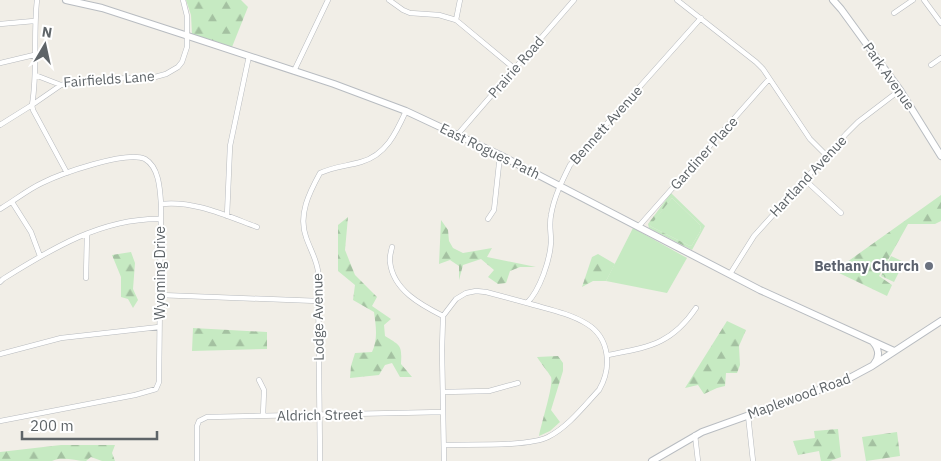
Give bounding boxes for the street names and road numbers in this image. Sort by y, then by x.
street label: Prairie Road [484,32,548,102]
street label: Park Avenue [859,39,919,114]
street label: Fairfields Lane [63,67,155,91]
street label: Bennett Avenue [566,82,646,168]
street label: Gardiner Place [666,112,742,193]
street label: East Rogues Path [437,119,543,183]
street label: Hartland Avenue [766,131,851,220]
street label: Wyoming Drive [151,226,169,320]
street label: Lodge Avenue [308,273,328,361]
street label: Maplewood Road [745,369,853,423]
street label: Aldrich Street [277,405,363,425]

